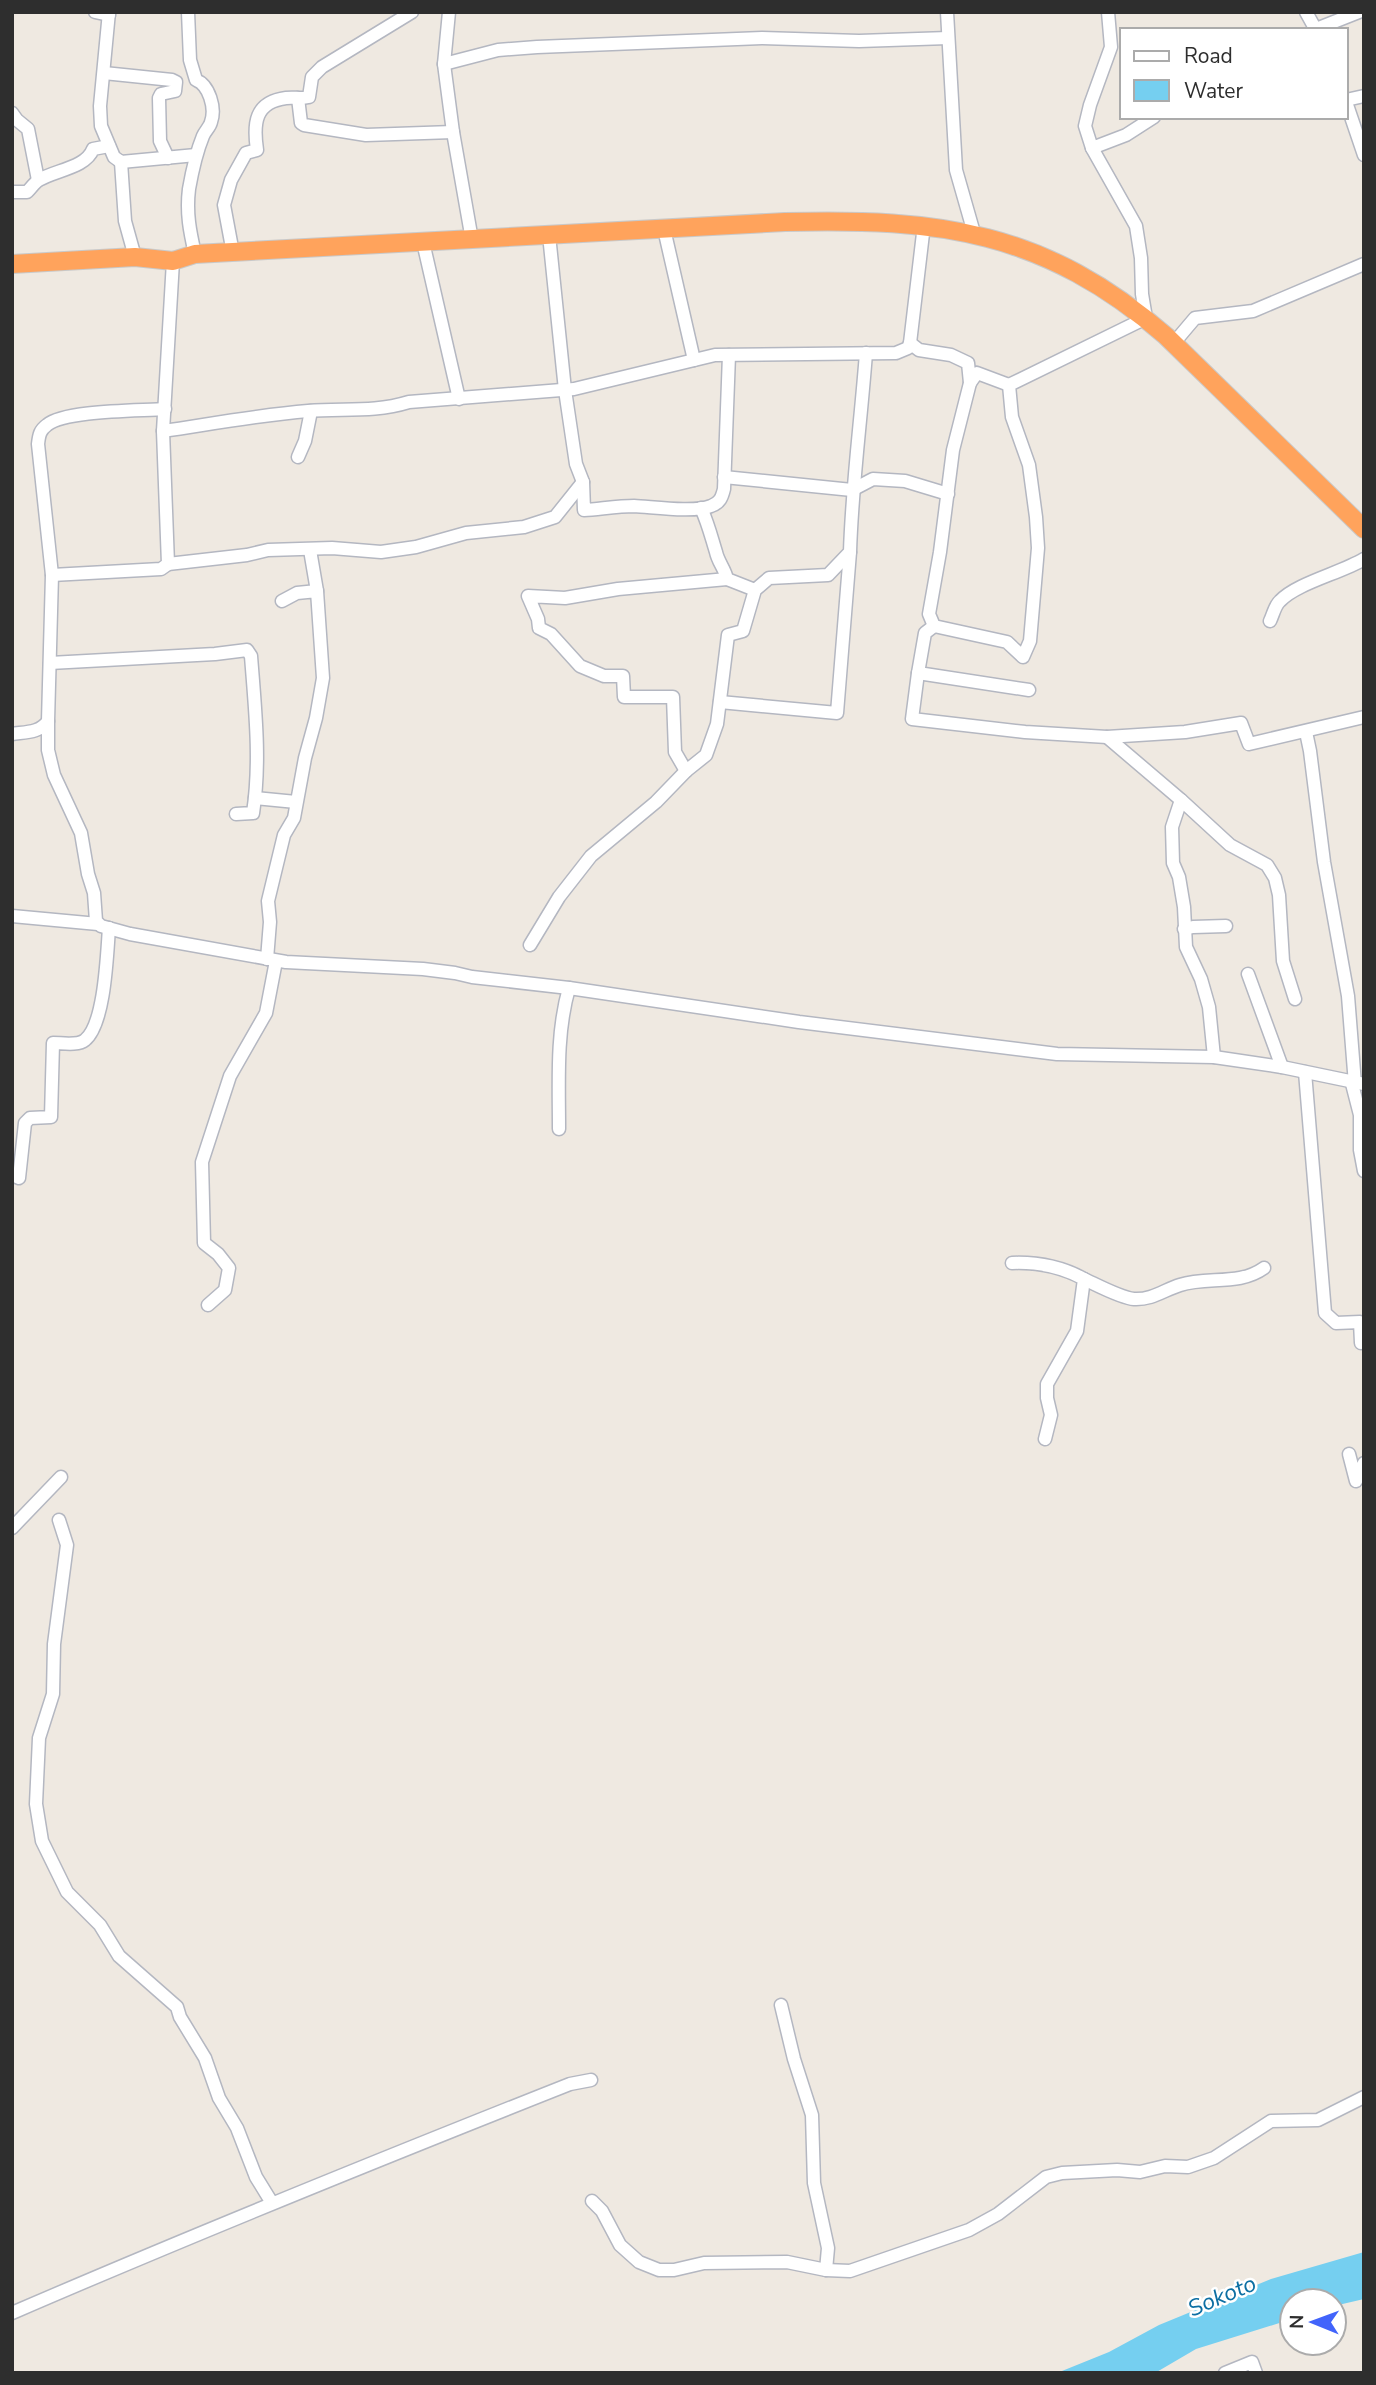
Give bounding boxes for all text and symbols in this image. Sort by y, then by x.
legend [1120,28,1348,119]
text: Road [1184,42,1233,70]
text: Water [1184,77,1243,105]
water label: Sokoto [1183,2268,1261,2324]
north arrow [1278,2287,1348,2357]
text: N [1284,2314,1310,2329]

